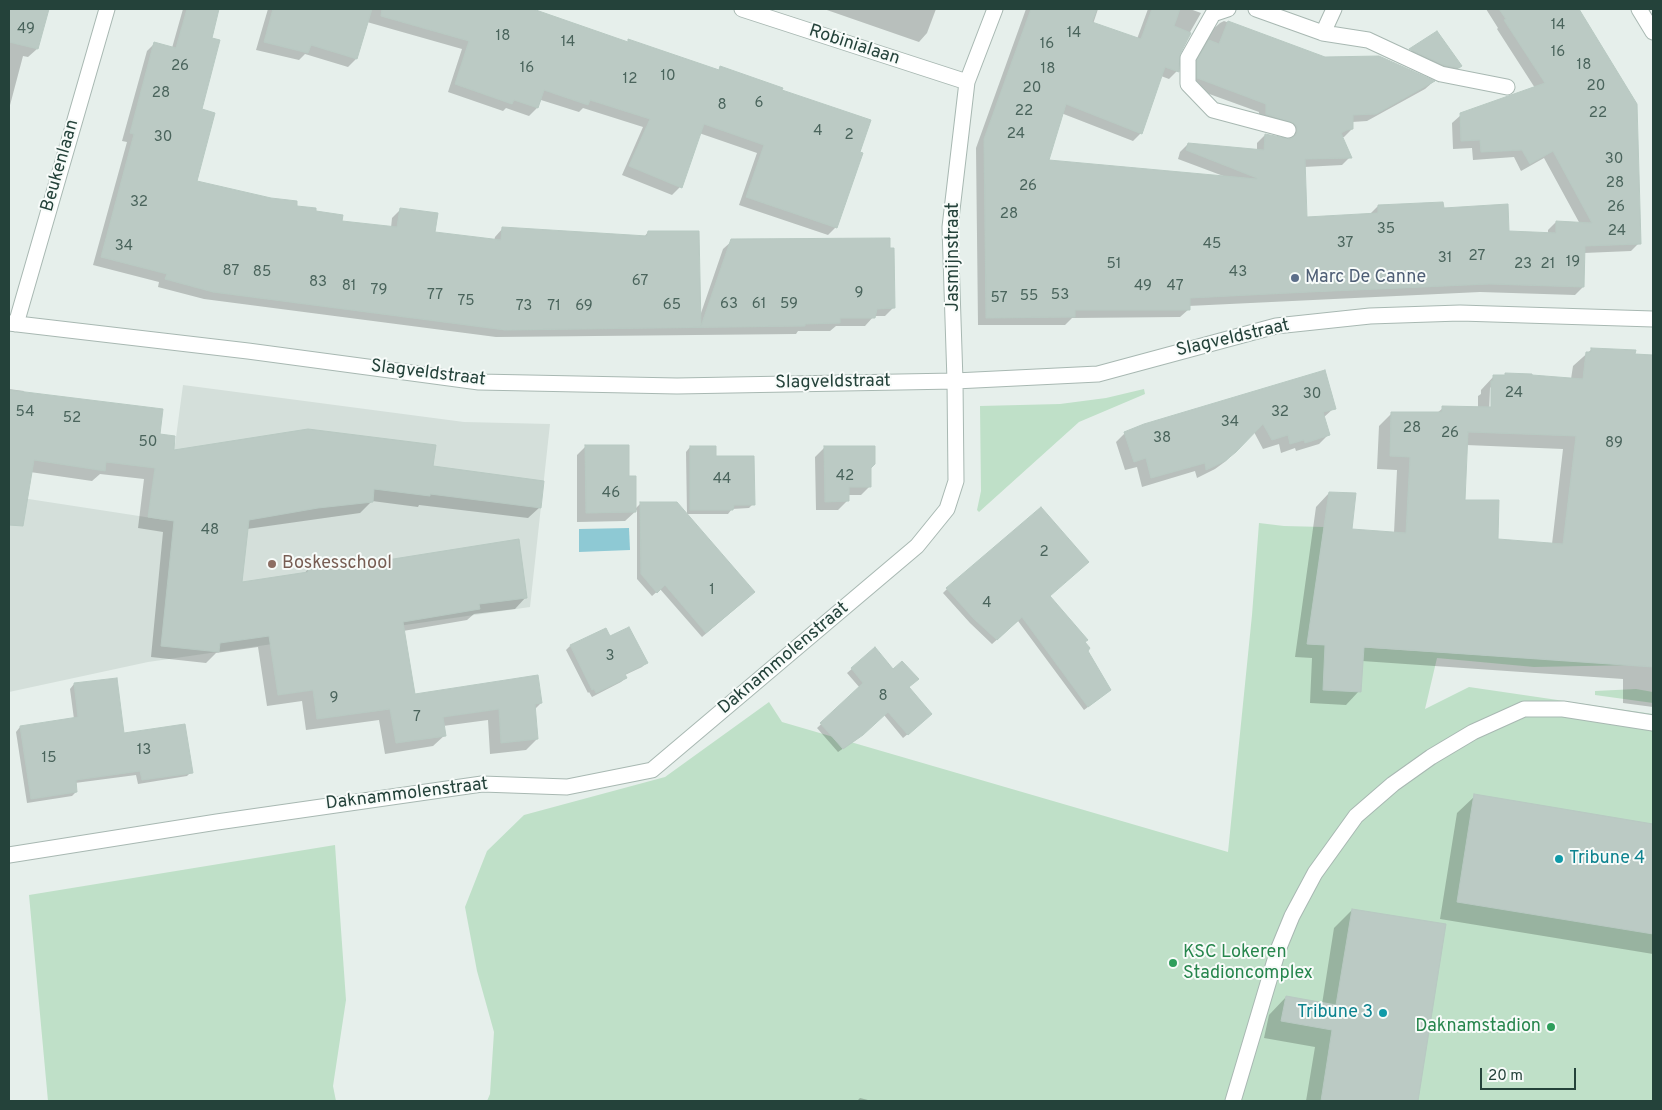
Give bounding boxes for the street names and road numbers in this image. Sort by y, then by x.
street label: Robinialaan [806,21,902,71]
street label: Beukenlaan [38,117,84,215]
street label: Jasmijnstraat [943,202,965,312]
street label: Slagveldstraat [1174,315,1292,363]
street label: Slagveldstraat [369,356,487,392]
street label: Slagveldstraat [775,371,891,395]
street label: Daknammolenstraat [714,598,854,720]
street label: Daknammolenstraat [325,774,489,816]

